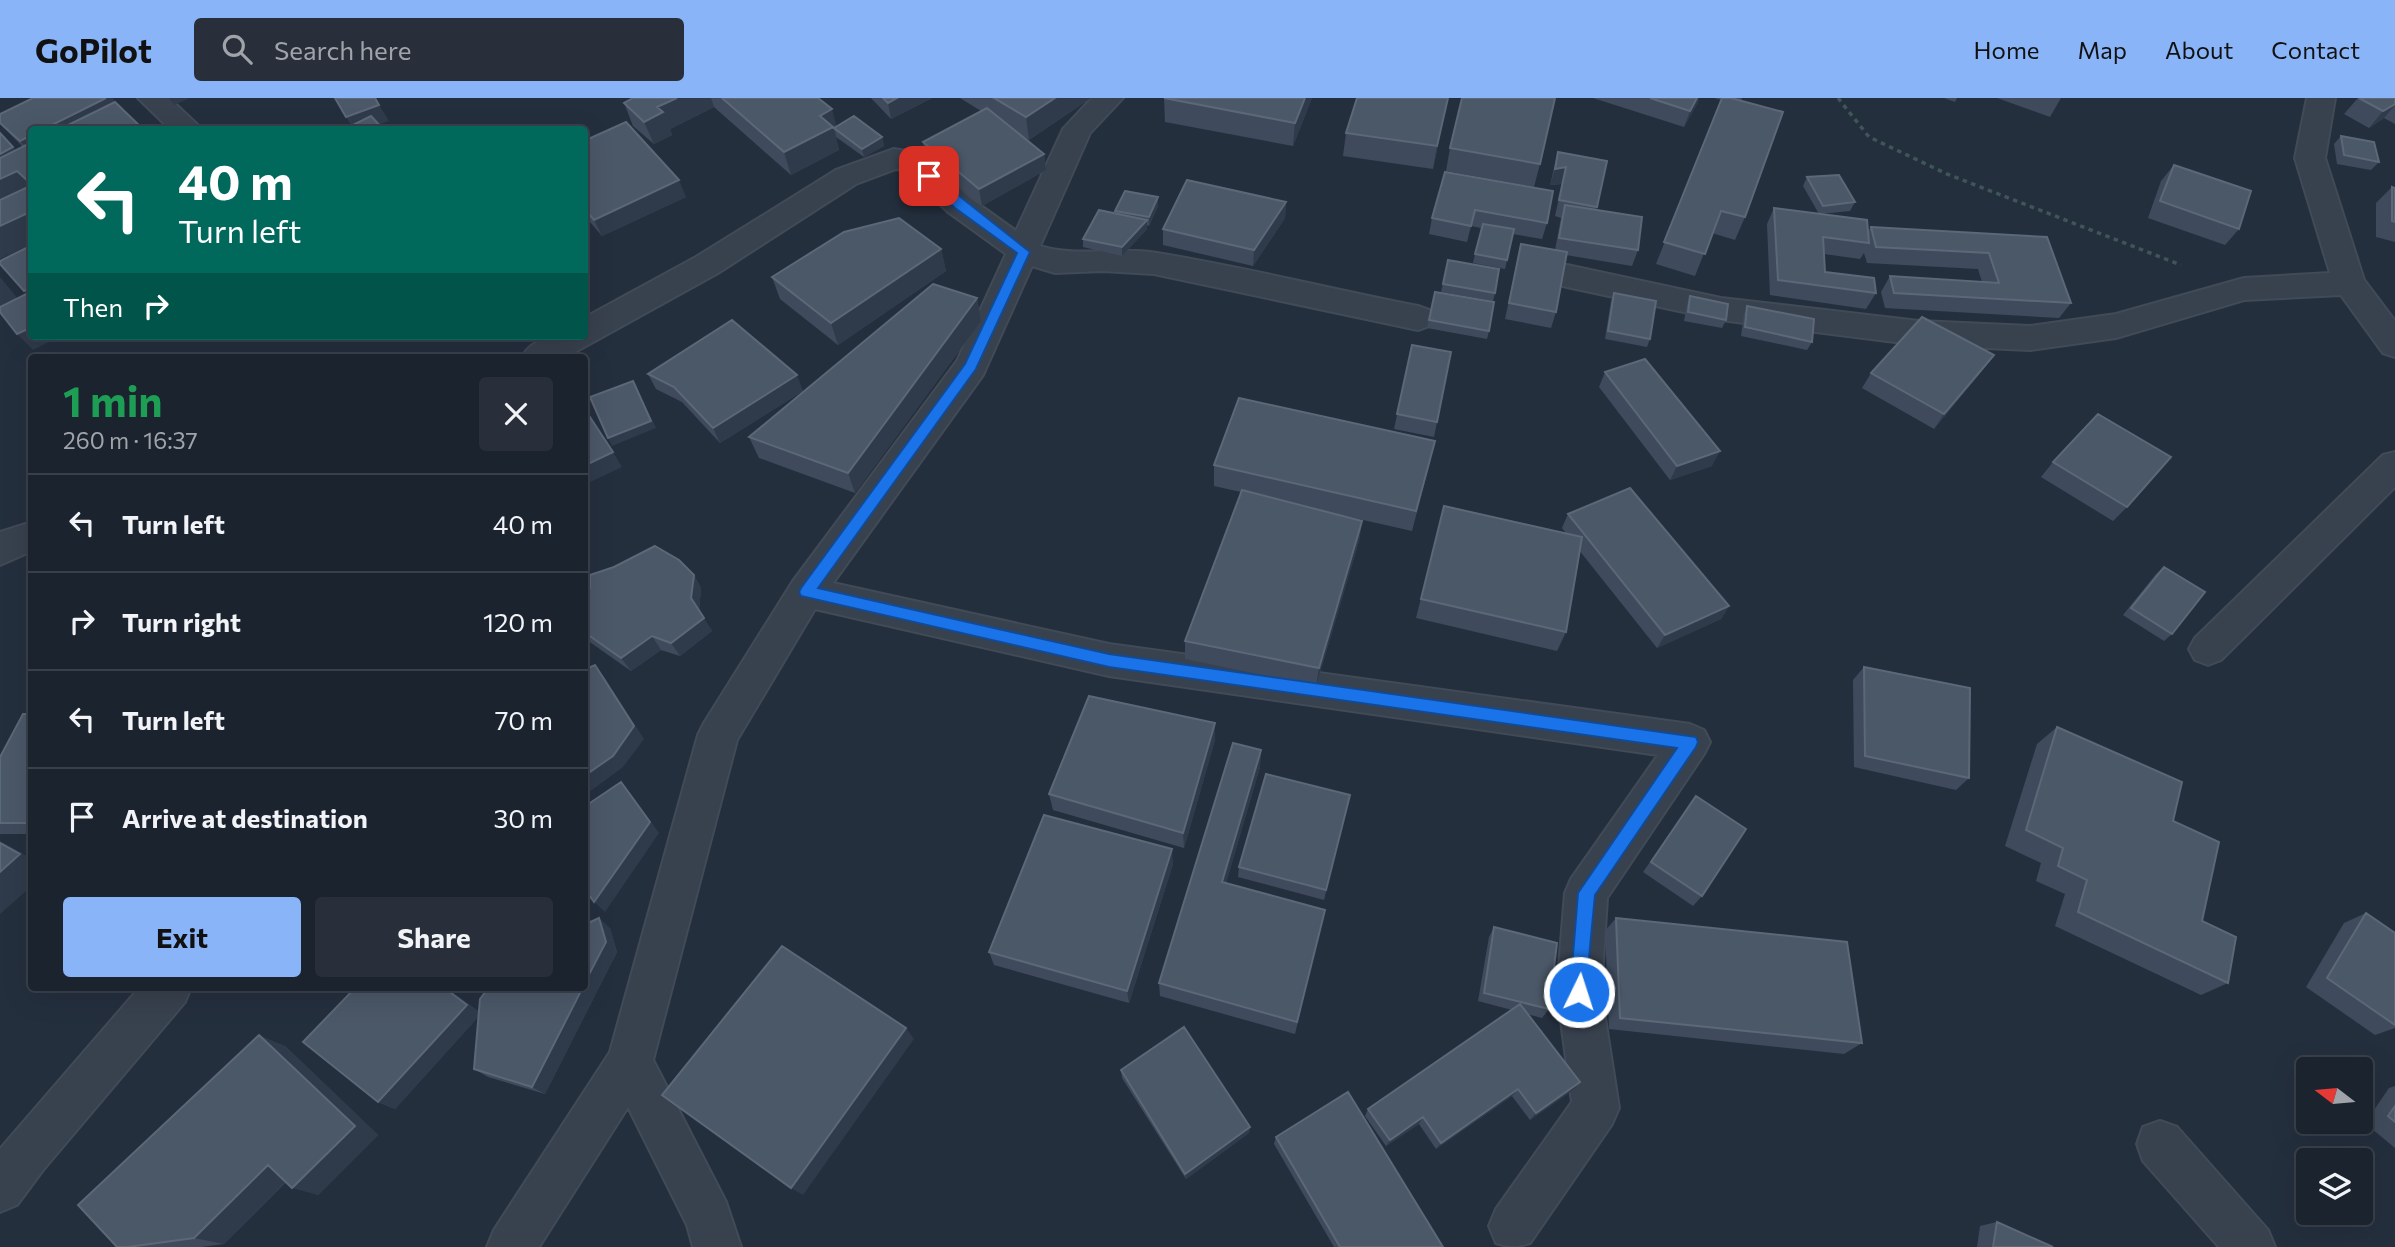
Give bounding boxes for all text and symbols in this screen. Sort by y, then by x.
search box [194,18,684,81]
text: GoPilot [35,29,152,70]
icon: search [218,30,256,68]
text: Search here [274,34,411,65]
text: Home [1974,35,2040,64]
text: Map [2078,35,2127,64]
text: About [2165,35,2233,64]
text: Contact [2271,35,2360,64]
pin [899,146,959,206]
text: 40 m [178,150,293,210]
icon: left [63,154,154,245]
icon: arrive [910,157,948,195]
text: Turn left [178,210,302,250]
icon: right [137,287,175,325]
text: Then [63,291,123,322]
text: 1 min [63,374,163,426]
button: close [479,377,553,451]
text: 260 m · 16:37 [63,426,198,454]
icon: left [63,504,101,542]
text: Turn left [122,508,225,539]
text: 40 m [493,508,553,539]
icon: right [63,602,101,640]
text: Turn right [122,606,241,637]
text: 120 m [483,606,553,637]
icon: left [63,700,101,738]
text: Turn left [122,704,225,735]
text: 70 m [495,704,553,735]
icon: arrive [63,798,101,836]
text: Arrive at destination [122,802,368,833]
text: 30 m [494,802,553,833]
button: Exit [63,897,301,977]
button: Share [315,897,553,977]
position arrow [1542,955,1616,1029]
north arrow [2296,1057,2373,1134]
map controls [2296,1057,2373,1225]
button: layers [2296,1148,2373,1225]

